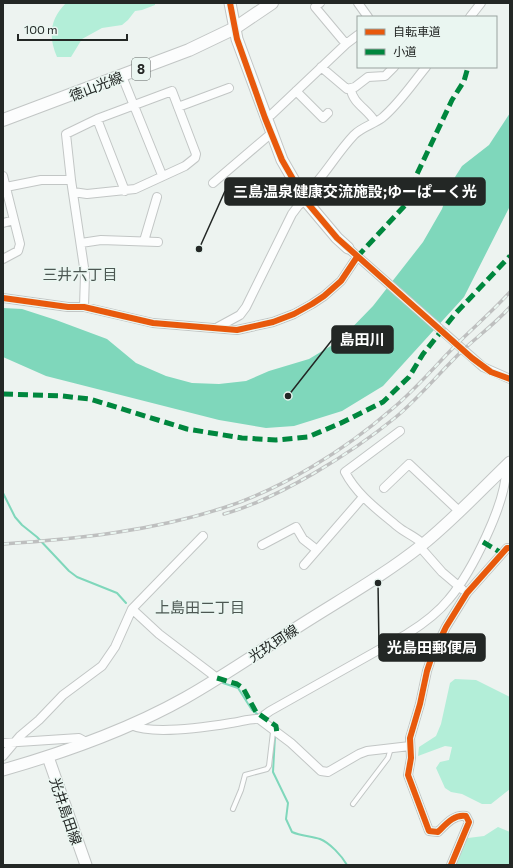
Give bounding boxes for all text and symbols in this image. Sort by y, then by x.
scale bar [18,16,127,42]
legend [357,16,497,68]
text: 100 m [24,22,58,36]
text: 自転車道 [393,24,441,38]
text: 小道 [393,44,417,58]
road number: 8 [132,58,150,80]
street label: 徳山光線 [67,68,125,104]
callout: 三島温泉健康交流施設;ゆーぱーく光 [225,178,485,205]
text: 三島温泉健康交流施設;ゆーぱーく光 [233,182,477,200]
district label: 三井六丁目 [42,265,118,283]
callout: 島田川 [332,326,393,353]
text: 島田川 [339,330,385,348]
district label: 上島田二丁目 [155,598,245,616]
street label: 光玖珂線 [245,621,301,665]
callout: 光島田郵便局 [379,634,485,661]
text: 光島田郵便局 [387,638,477,656]
street label: 光井島田線 [47,775,85,847]

